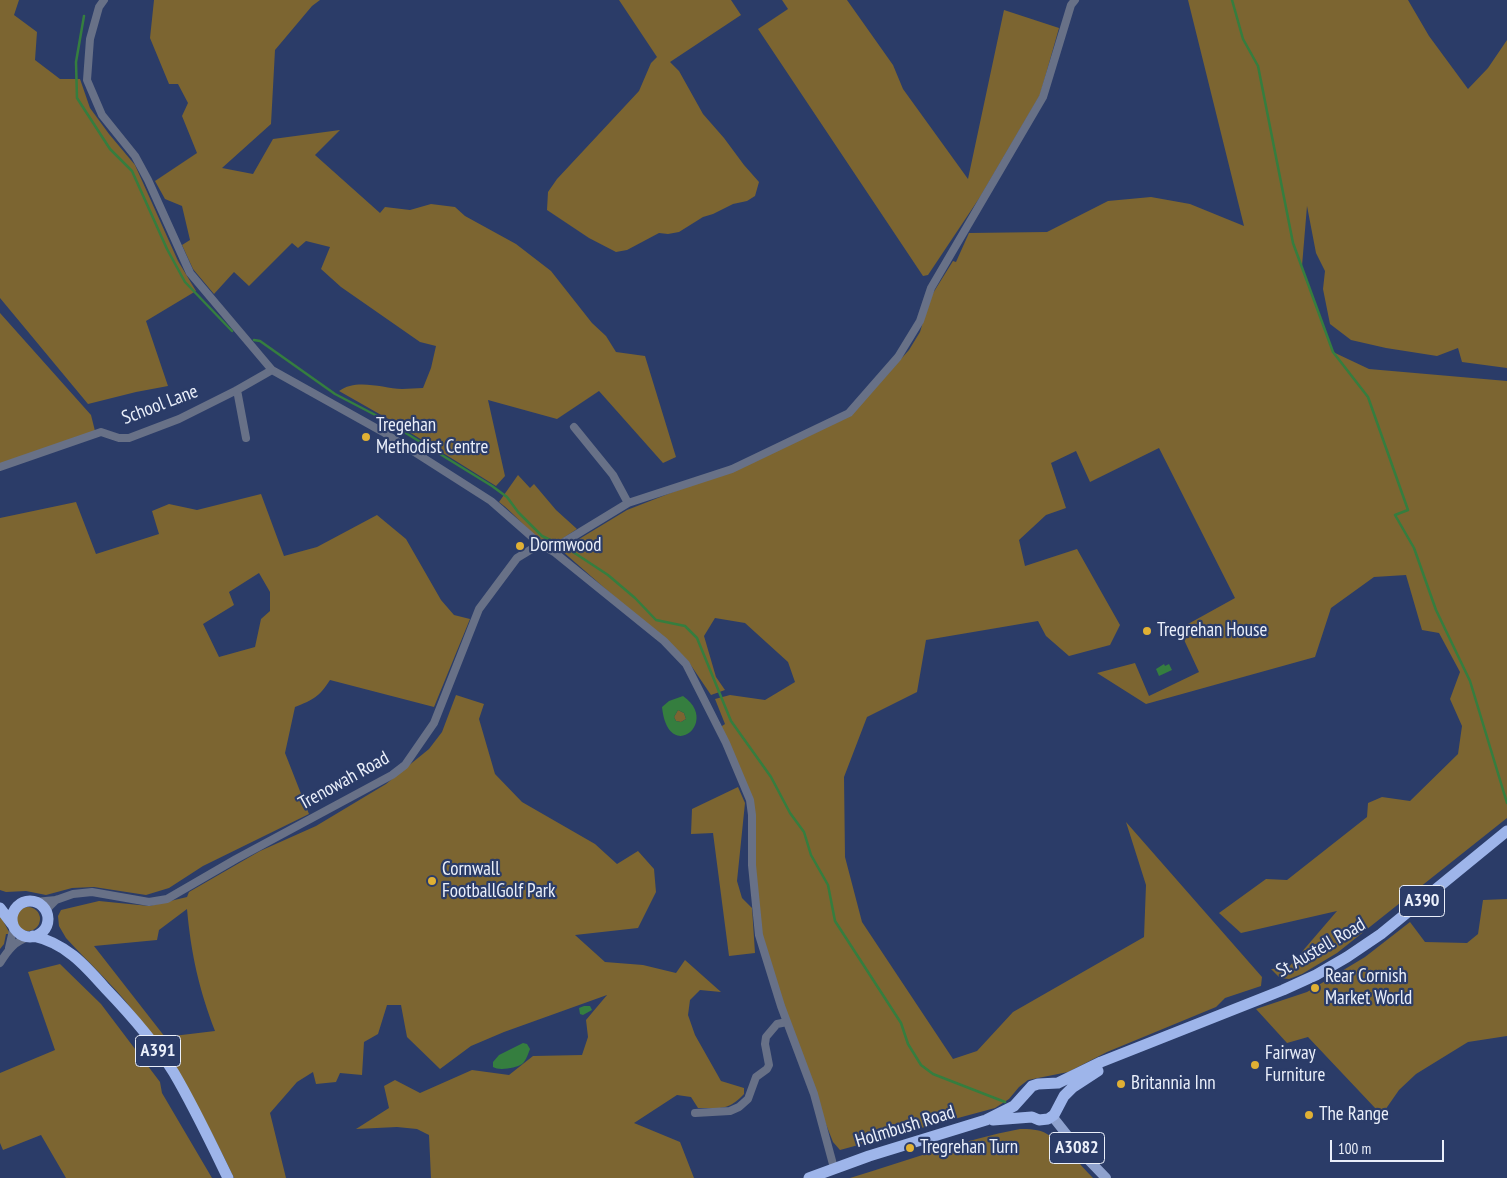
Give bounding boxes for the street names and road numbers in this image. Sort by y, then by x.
street label: School Lane [119,380,201,430]
street label: Trenowah Road [295,747,393,815]
road number: A390 [1400,886,1444,916]
street label: St Austell Road [1272,913,1370,983]
road number: A391 [136,1036,180,1066]
street label: Holmbush Road [852,1101,958,1153]
road number: A3082 [1050,1132,1104,1164]

